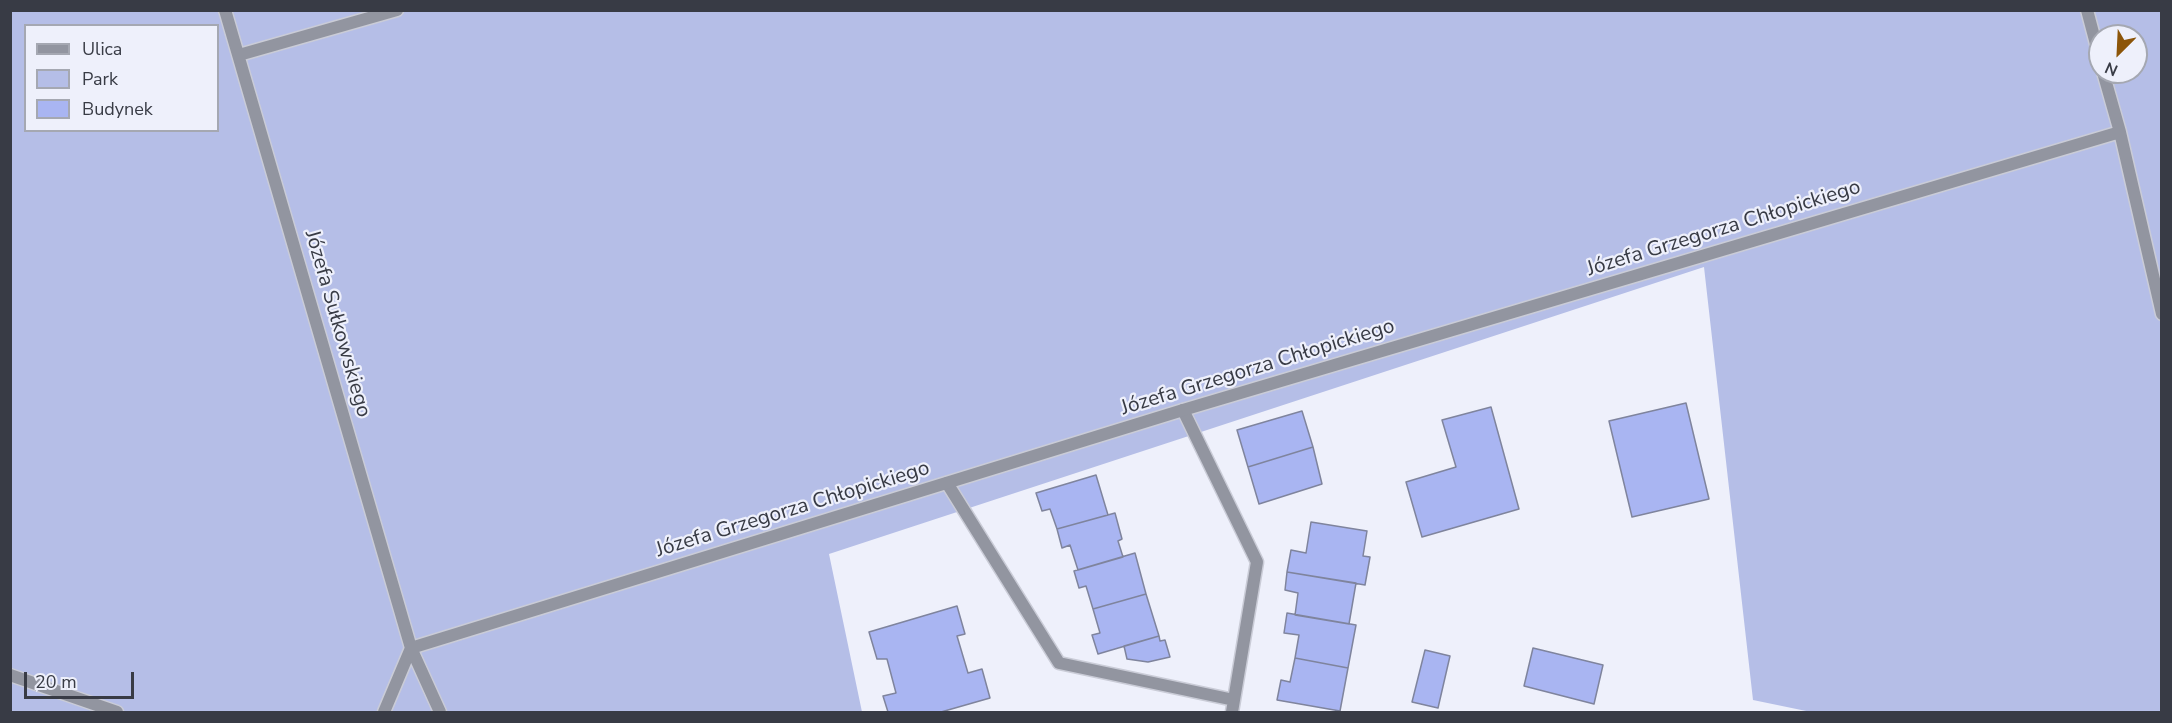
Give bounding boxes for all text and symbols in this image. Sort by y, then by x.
legend [24,24,219,132]
north arrow [2088,24,2148,84]
text: Ulica [82,37,122,61]
text: N [2102,56,2121,81]
text: Park [82,67,118,91]
text: Budynek [82,97,153,121]
street label: Józefa Grzegorza Chłopickiego [1584,175,1864,283]
street label: Józefa Sułkowskiego [298,228,376,420]
street label: Józefa Grzegorza Chłopickiego [1118,314,1398,422]
street label: Józefa Grzegorza Chłopickiego [653,456,933,564]
scale bar [27,660,136,698]
text: 20 m [35,670,77,694]

